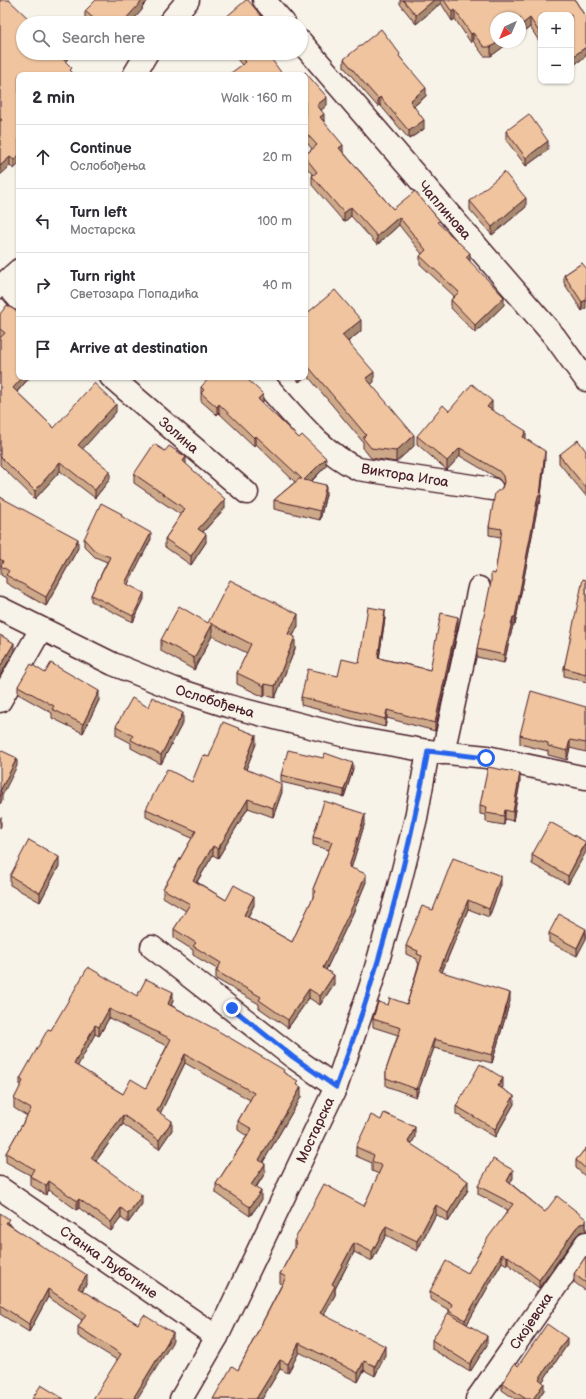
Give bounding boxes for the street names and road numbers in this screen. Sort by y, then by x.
street label: Чаплинова [414,177,475,244]
street label: Золина [155,413,203,458]
street label: Виктора Игоа [360,460,451,491]
street label: Ослобођења [173,681,257,722]
street label: Мостарска [293,1094,338,1166]
street label: Станка Љуботине [56,1222,161,1303]
street label: Скојевска [506,1289,557,1353]

